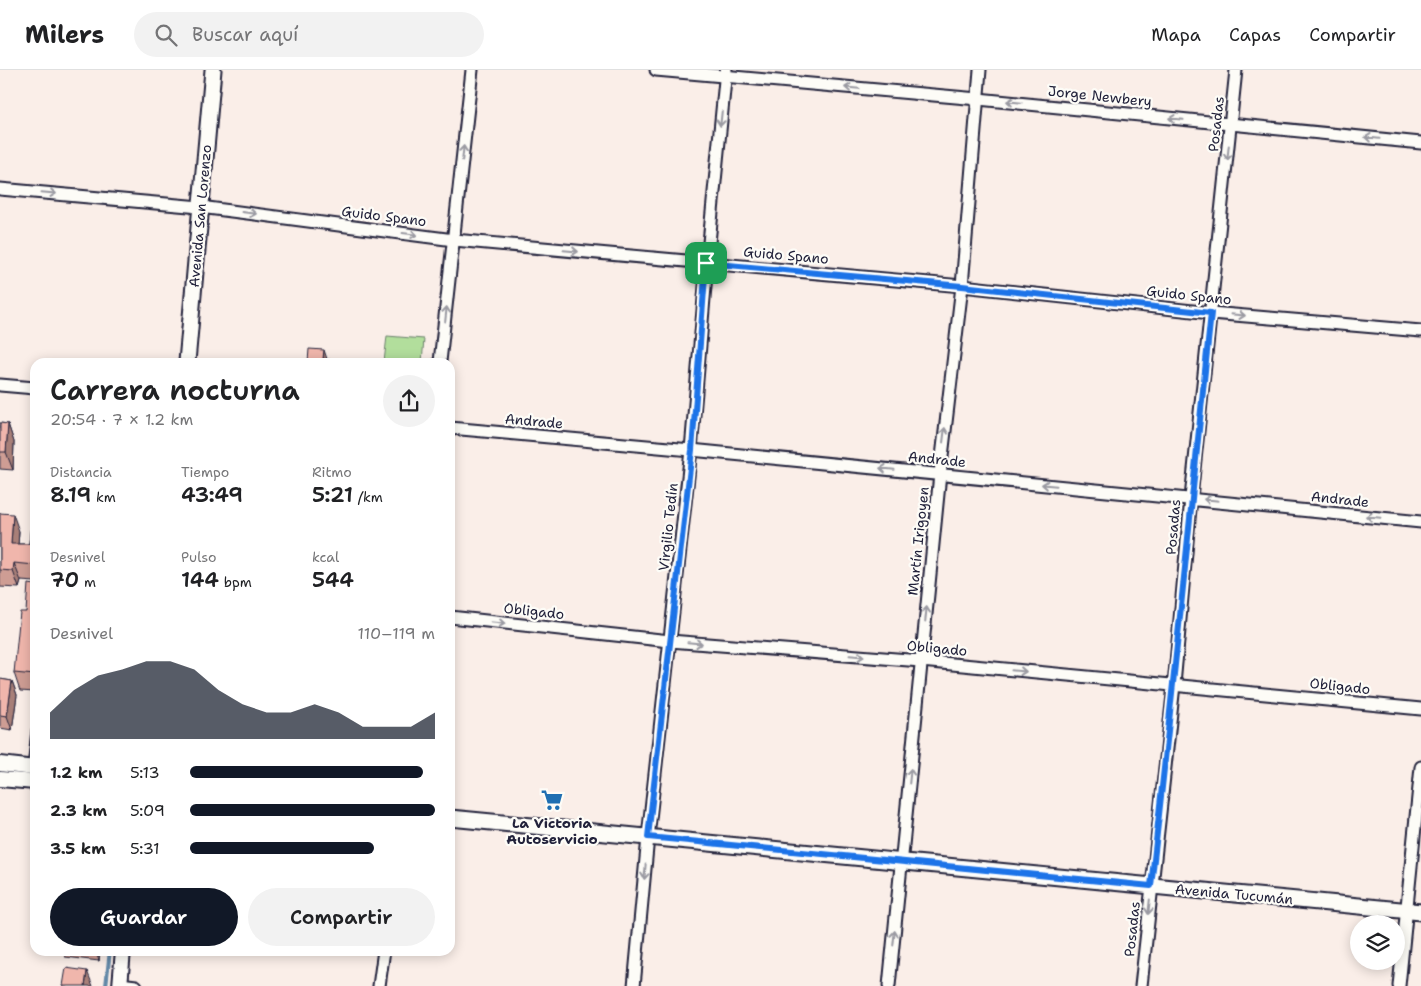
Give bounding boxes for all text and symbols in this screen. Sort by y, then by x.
search box [134,12,484,57]
text: Milers [25,19,104,51]
icon: search [152,21,180,49]
text: Buscar aquí [192,22,298,47]
text: Mapa [1151,23,1201,47]
text: Capas [1229,23,1281,47]
text: Compartir [1309,23,1396,47]
street label: Jorge Newbery [1047,82,1153,110]
one-way arrow [845,83,861,92]
street label: Posadas [1204,95,1228,153]
one-way arrow [1007,98,1023,107]
one-way arrow [716,110,726,126]
one-way arrow [1168,114,1184,123]
one-way arrow [1365,133,1381,143]
street label: Avenida San Lorenzo [185,144,215,288]
one-way arrow [459,145,468,161]
one-way arrow [1223,145,1233,161]
one-way arrow [40,188,56,198]
street label: Guido Spano [341,202,427,230]
one-way arrow [240,208,256,218]
one-way arrow [402,229,418,239]
pin [685,242,727,284]
street label: Guido Spano [743,242,829,268]
one-way arrow [563,246,579,256]
icon: arrive [692,249,720,277]
street label: Guido Spano [1146,282,1232,308]
one-way arrow [441,306,451,322]
one-way arrow [1230,310,1246,320]
text: Carrera nocturna [50,371,300,409]
button: share [383,375,435,427]
text: 20:54 · 7 × 1.2 km [50,409,193,430]
street label: Andrade [504,409,564,433]
one-way arrow [939,427,949,443]
street label: Andrade [907,447,967,471]
text: Distancia [50,463,112,481]
text: Tiempo [181,463,229,481]
text: Ritmo [312,463,352,481]
one-way arrow [880,464,896,474]
one-way arrow [1041,480,1057,489]
text: 8.19 [50,481,91,509]
text: 43:49 [181,481,243,509]
text: 5:21 [312,481,353,509]
street label: Virgilio Tedín [654,482,682,572]
street label: Martín Irigoyen [903,485,933,596]
street label: Andrade [1310,487,1370,511]
text: km [91,488,116,506]
text: /km [353,488,383,506]
one-way arrow [1203,495,1219,505]
street label: Posadas [1162,498,1184,556]
one-way arrow [1365,512,1381,522]
text: Desnivel [50,548,105,566]
text: Pulso [181,548,217,566]
text: kcal [312,548,339,566]
text: 70 [50,566,79,594]
text: 144 [181,566,219,594]
text: 544 [312,566,354,594]
text: m [79,573,96,591]
text: bpm [219,573,252,591]
street label: Obligado [503,599,565,623]
one-way arrow [921,606,931,622]
one-way arrow [490,618,506,627]
text: Desnivel [50,623,113,644]
text: 110–119 m [358,623,435,644]
street label: Obligado [906,636,968,660]
one-way arrow [687,638,703,648]
one-way arrow [849,651,865,661]
one-way arrow [1010,666,1026,675]
street label: Obligado [1309,674,1371,698]
text: 1.2 km [50,762,103,783]
text: 5:13 [130,762,160,783]
one-way arrow [905,768,915,784]
supermarket icon: La Victoria Autoservicio [539,787,565,813]
text: 2.3 km [50,800,107,821]
text: 5:09 [130,800,165,821]
place label: La Victoria Autoservicio [506,814,598,848]
text: 3.5 km [50,838,106,859]
text: 5:31 [130,838,160,859]
one-way arrow [640,864,650,880]
street label: Avenida Tucumán [1174,880,1294,908]
button: Guardar [50,888,238,946]
button: Compartir [248,888,435,946]
one-way arrow [1144,898,1154,914]
street label: Posadas [1120,900,1144,958]
map controls [1350,915,1405,970]
button: layers [1350,915,1405,970]
one-way arrow [889,930,899,946]

